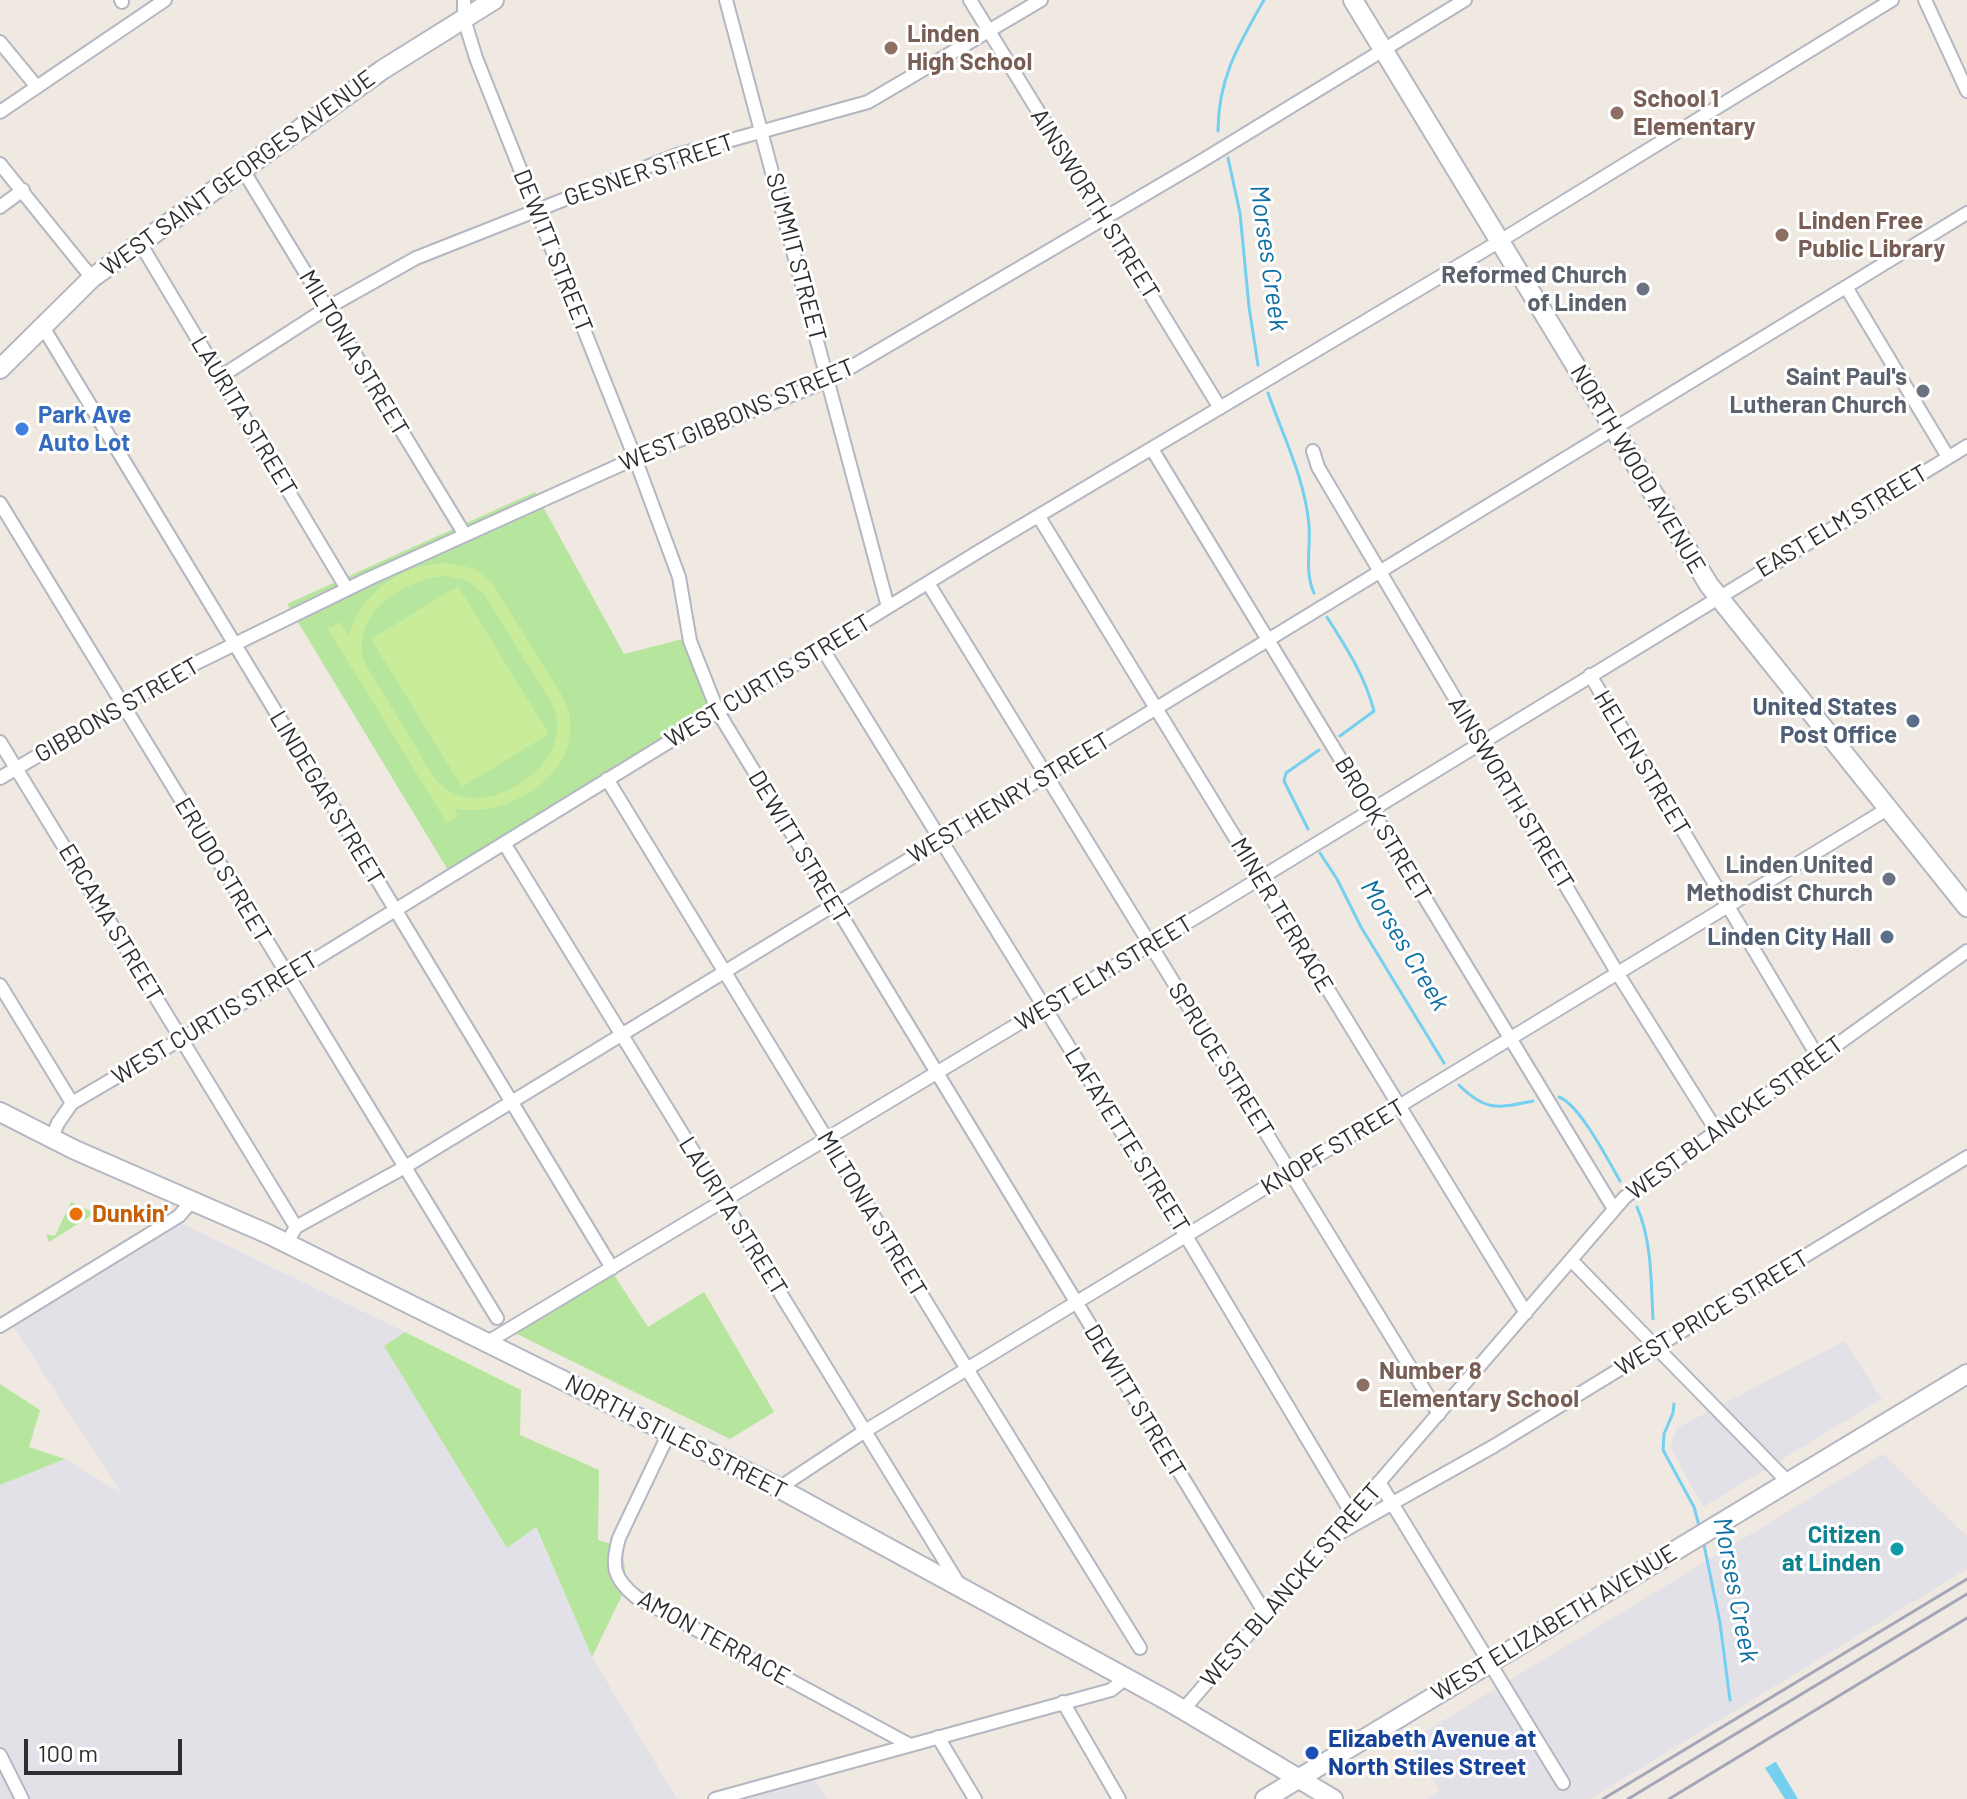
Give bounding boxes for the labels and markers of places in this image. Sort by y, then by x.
place label: Linden High School [907,20,1032,76]
marker: Linden High School [882,39,900,57]
place label: School 1 Elementary [1633,85,1756,141]
marker: School 1 Elementary [1608,104,1626,122]
place label: Linden Free Public Library [1798,207,1945,263]
marker: Linden Free Public Library [1773,226,1791,244]
place label: Reformed Church of Linden [1441,261,1627,317]
marker: Reformed Church of Linden [1634,280,1652,298]
place label: Saint Paul's Lutheran Church [1730,363,1907,419]
marker: Saint Paul's Lutheran Church [1914,382,1932,400]
place label: Park Ave Auto Lot [38,401,131,457]
marker: Park Ave Auto Lot [13,420,31,438]
place label: United States Post Office [1752,693,1897,749]
marker: United States Post Office [1904,712,1922,730]
place label: Linden United Methodist Church [1686,851,1873,907]
marker: Linden United Methodist Church [1880,870,1898,888]
place label: Linden City Hall [1707,923,1871,951]
marker: Linden City Hall [1878,928,1896,946]
place label: Dunkin' [92,1200,168,1228]
marker: Dunkin' [67,1205,85,1223]
place label: Number 8 Elementary School [1379,1357,1579,1413]
marker: Number 8 Elementary School [1354,1376,1372,1394]
place label: Citizen at Linden [1782,1521,1881,1577]
marker: Citizen at Linden [1888,1540,1906,1558]
place label: Elizabeth Avenue at North Stiles Street [1328,1725,1536,1781]
marker: Elizabeth Avenue at North Stiles Street [1303,1744,1321,1762]

